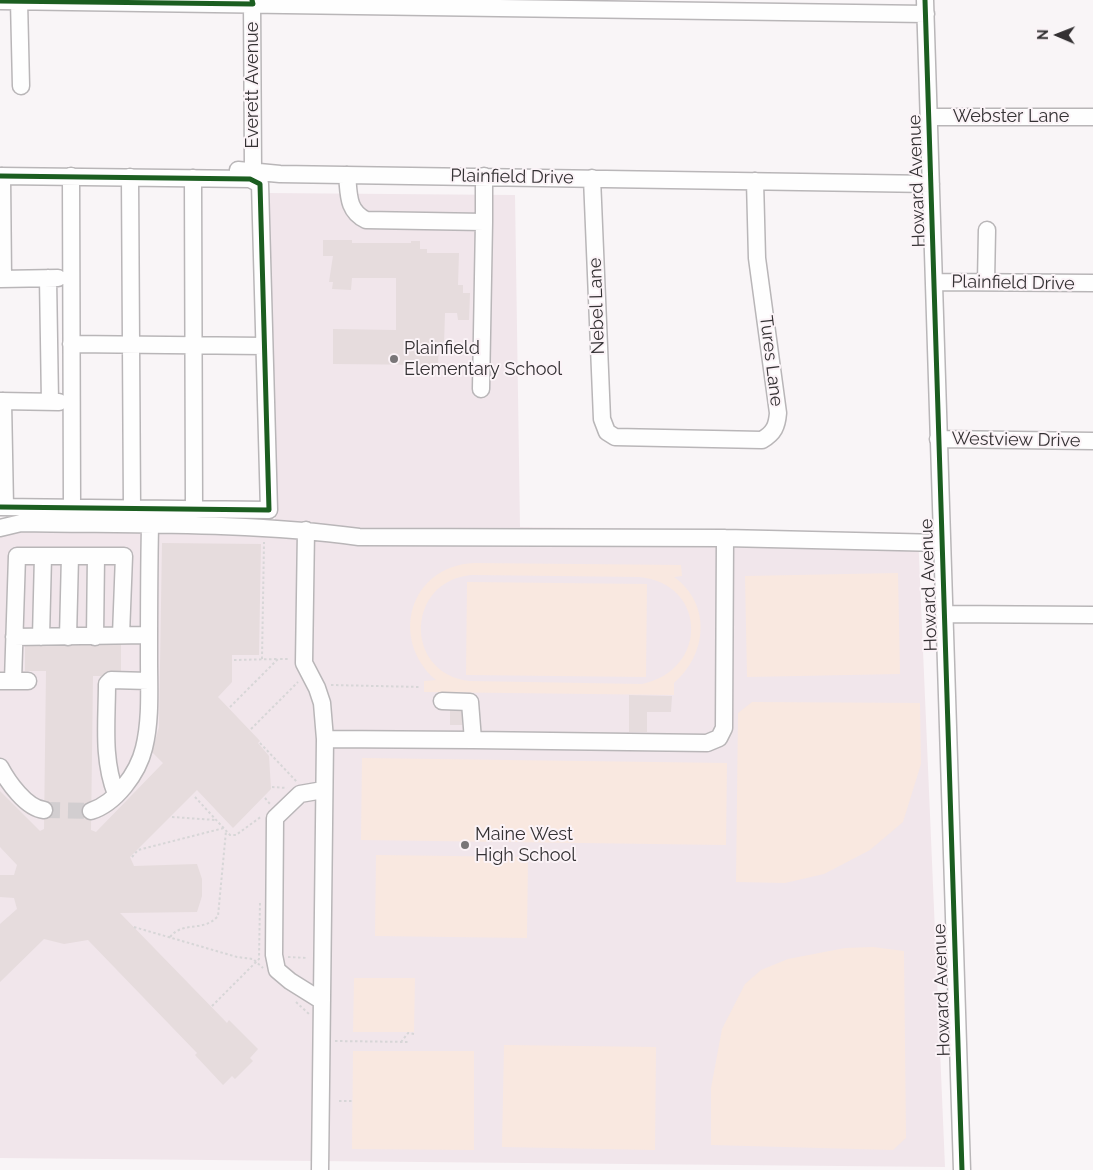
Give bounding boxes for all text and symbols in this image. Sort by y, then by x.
north arrow [1033,10,1083,60]
street label: Everett Avenue [242,22,264,148]
text: N [1035,29,1051,40]
street label: Webster Lane [953,106,1069,128]
street label: Howard Avenue [904,114,930,248]
street label: Plainfield Drive [450,165,574,189]
street label: Nebel Lane [585,257,609,355]
street label: Plainfield Drive [951,271,1075,295]
street label: Tures Lane [755,314,787,408]
place label: Plainfield Elementary School [404,338,562,380]
marker: Plainfield Elementary School [388,353,400,365]
street label: Westview Drive [951,428,1081,452]
street label: Howard Avenue [916,518,942,652]
place label: Maine West High School [475,824,576,866]
marker: Maine West High School [459,839,471,851]
street label: Howard Avenue [929,923,955,1057]

